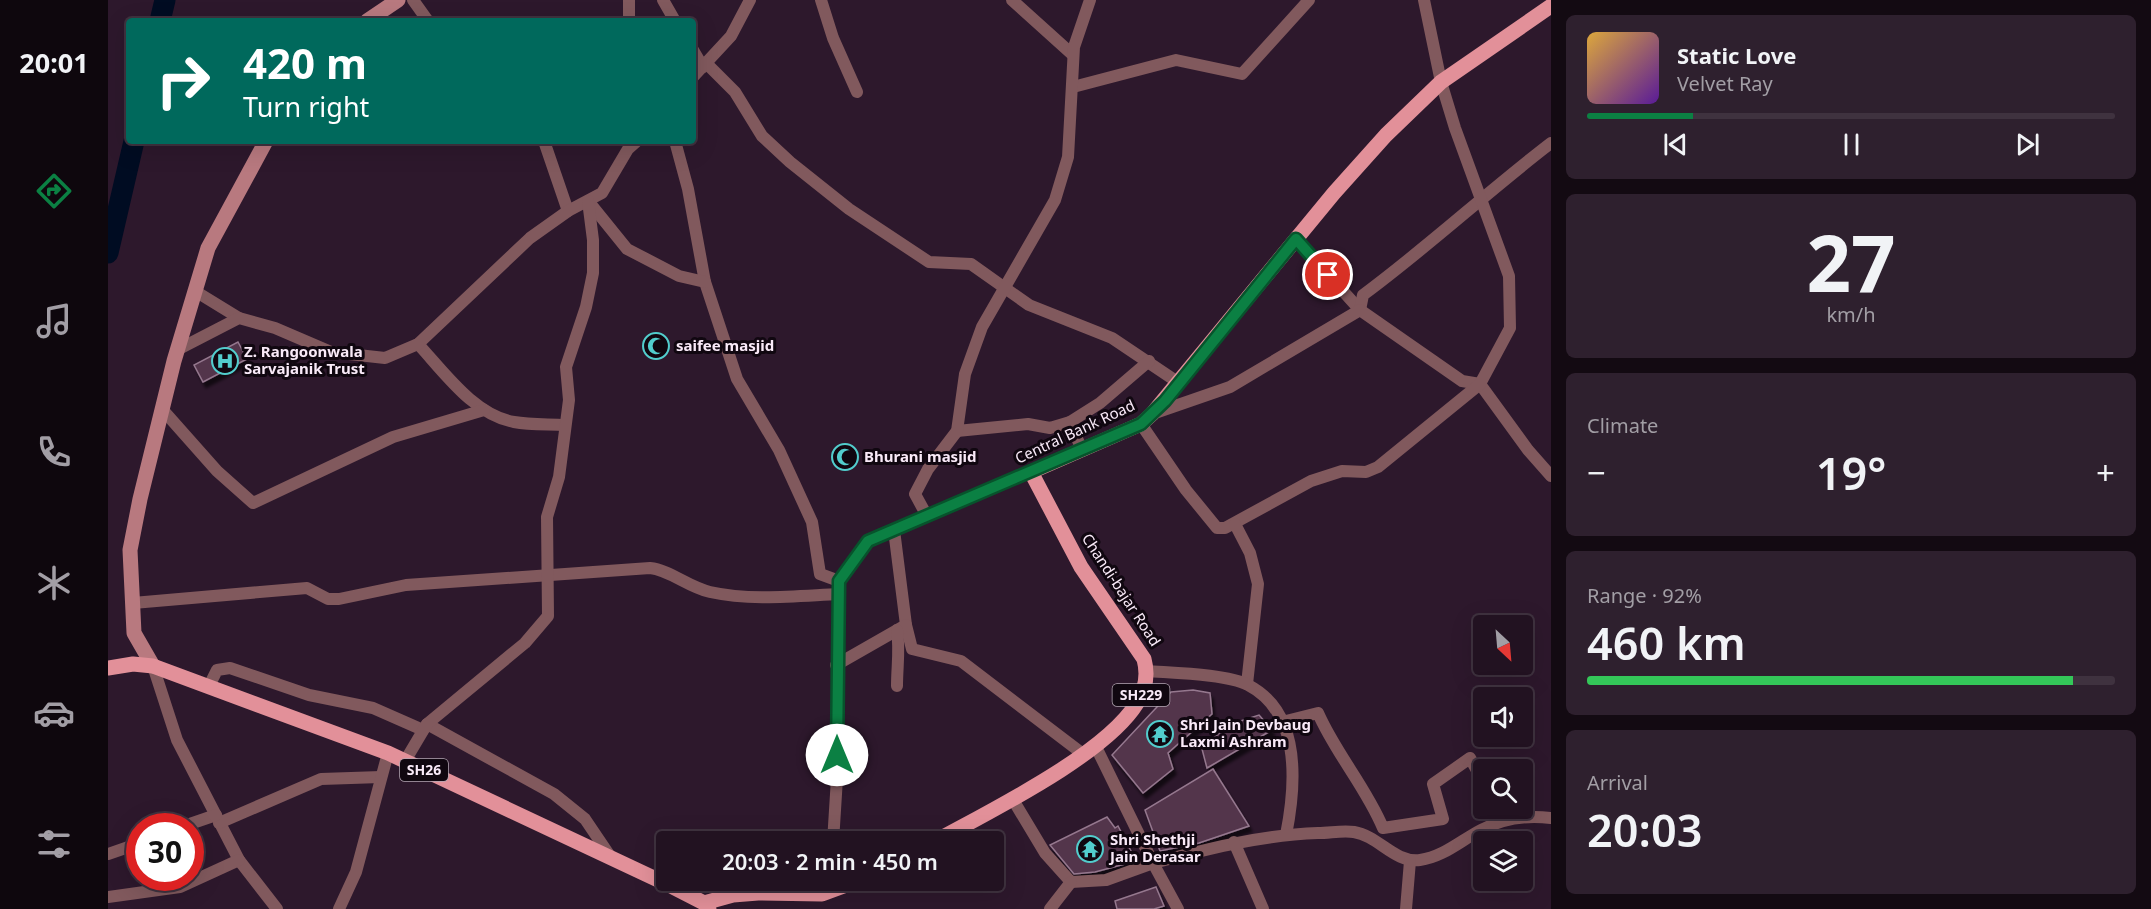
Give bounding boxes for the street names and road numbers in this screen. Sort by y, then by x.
street label: Central Bank Road [1011,395,1138,468]
street label: Chandi-bajar Road [1078,529,1166,650]
road number: SH229 [1112,684,1170,706]
road number: SH26 [400,759,448,781]

